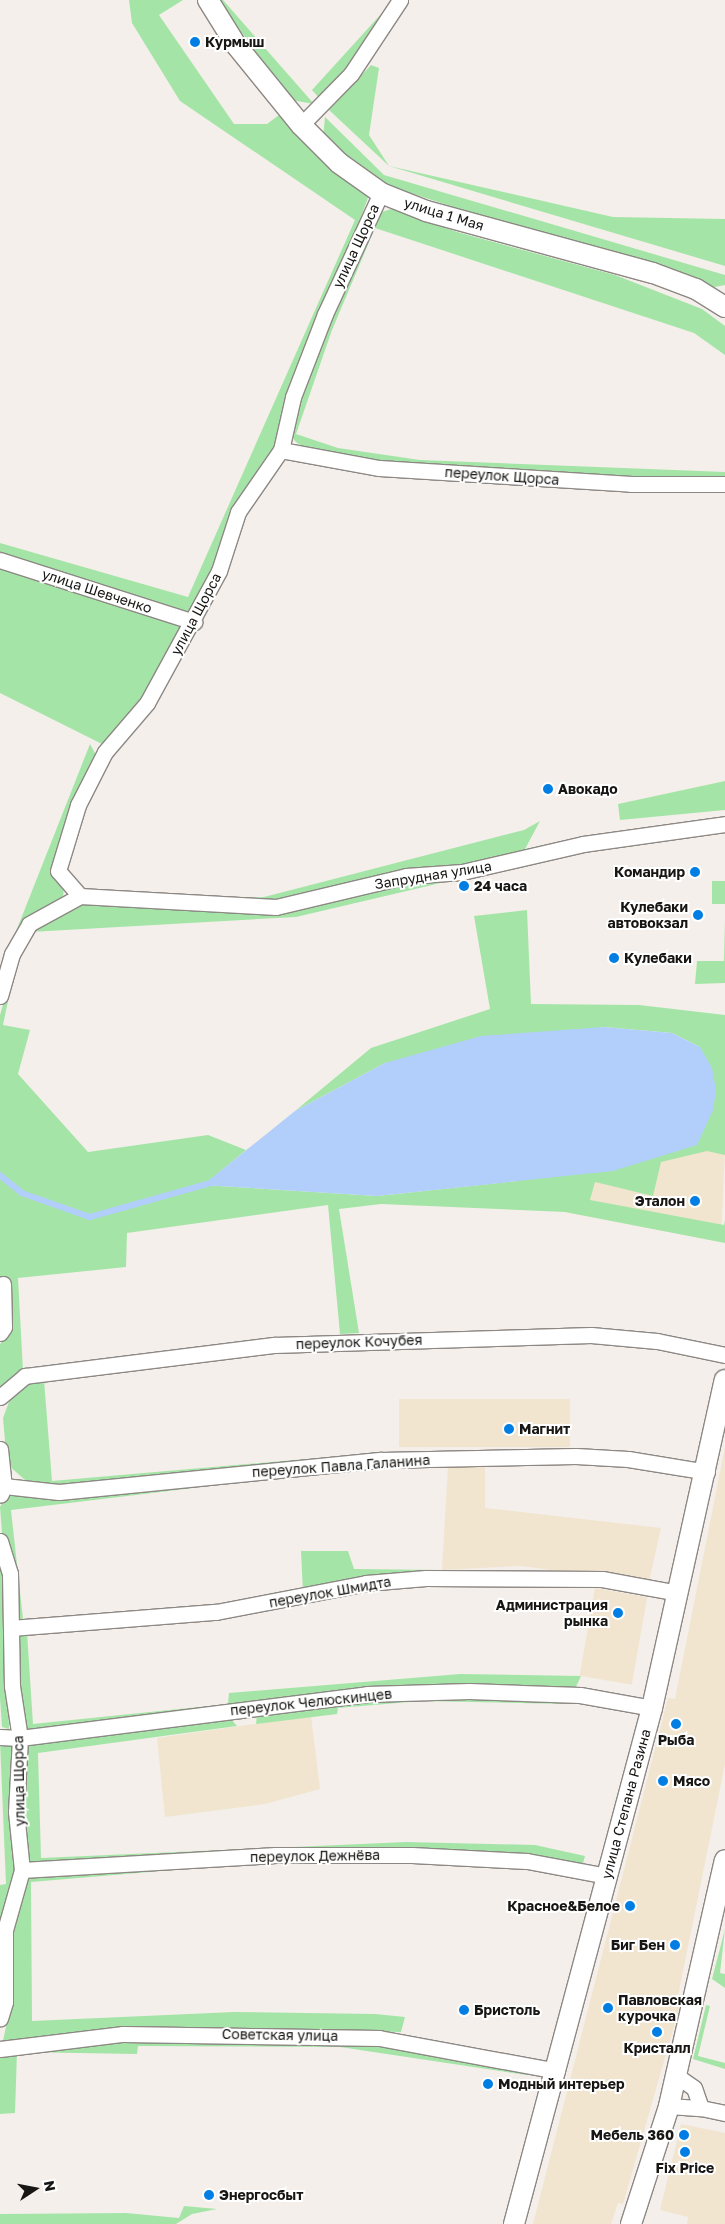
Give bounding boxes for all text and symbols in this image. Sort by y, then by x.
place label: Курмыш [205,34,264,50]
marker: Курмыш [189,36,201,48]
street label: улица 1 Мая [402,194,486,234]
street label: улица Щорса [329,201,383,291]
street label: переулок Щорса [444,464,560,488]
street label: улица Шевченко [40,565,154,617]
street label: улица Щорса [167,570,225,658]
place label: Авокадо [558,781,618,797]
marker: Авокадо [542,783,554,795]
street label: Запрудная улица [373,857,493,893]
place label: Командир [614,864,685,880]
marker: Командир [689,866,701,878]
place label: 24 часа [474,878,527,894]
marker: 24 часа [458,880,470,892]
place label: Кулебаки автовокзал [608,899,688,932]
marker: Кулебаки автовокзал [692,909,704,921]
place label: Кулебаки [624,950,692,966]
marker: Кулебаки [608,952,620,964]
place label: Эталон [635,1193,685,1209]
marker: Эталон [689,1195,701,1207]
street label: переулок Кочубея [295,1331,423,1353]
place label: Магнит [519,1421,570,1437]
marker: Магнит [503,1423,515,1435]
street label: переулок Павла Галанина [251,1451,431,1481]
street label: переулок Шмидта [268,1573,392,1611]
place label: Администрация рынка [496,1597,608,1630]
marker: Администрация рынка [612,1607,624,1619]
street label: переулок Челюскинцев [229,1685,393,1719]
marker: Рыба [670,1718,682,1730]
street label: улица Степана Разина [598,1727,654,1881]
place label: Рыба [658,1732,694,1748]
street label: улица Щорса [10,1735,28,1827]
place label: Мясо [673,1773,710,1789]
marker: Мясо [657,1775,669,1787]
street label: переулок Дежнёва [250,1846,380,1866]
place label: Красное&Белое [507,1898,620,1914]
marker: Красное&Белое [624,1900,636,1912]
place label: Биг Бен [611,1937,665,1953]
marker: Биг Бен [669,1939,681,1951]
place label: Павловская курочка [618,1992,702,2024]
place label: Бристоль [474,2002,540,2018]
marker: Павловская курочка [602,2002,614,2014]
marker: Бристоль [458,2004,470,2016]
street label: Советская улица [222,2026,338,2044]
marker: Кристалл [651,2026,663,2038]
place label: Кристалл [623,2040,691,2056]
place label: Модный интерьер [498,2076,625,2092]
marker: Модный интерьер [482,2078,494,2090]
place label: Мебель 360 [591,2127,674,2143]
marker: Мебель 360 [678,2129,690,2141]
marker: Fix Price [679,2146,691,2158]
place label: Fix Price [656,2160,714,2176]
north arrow [10,2164,60,2214]
text: N [41,2179,60,2193]
place label: Энергосбыт [219,2187,303,2203]
marker: Энергосбыт [203,2189,215,2201]

